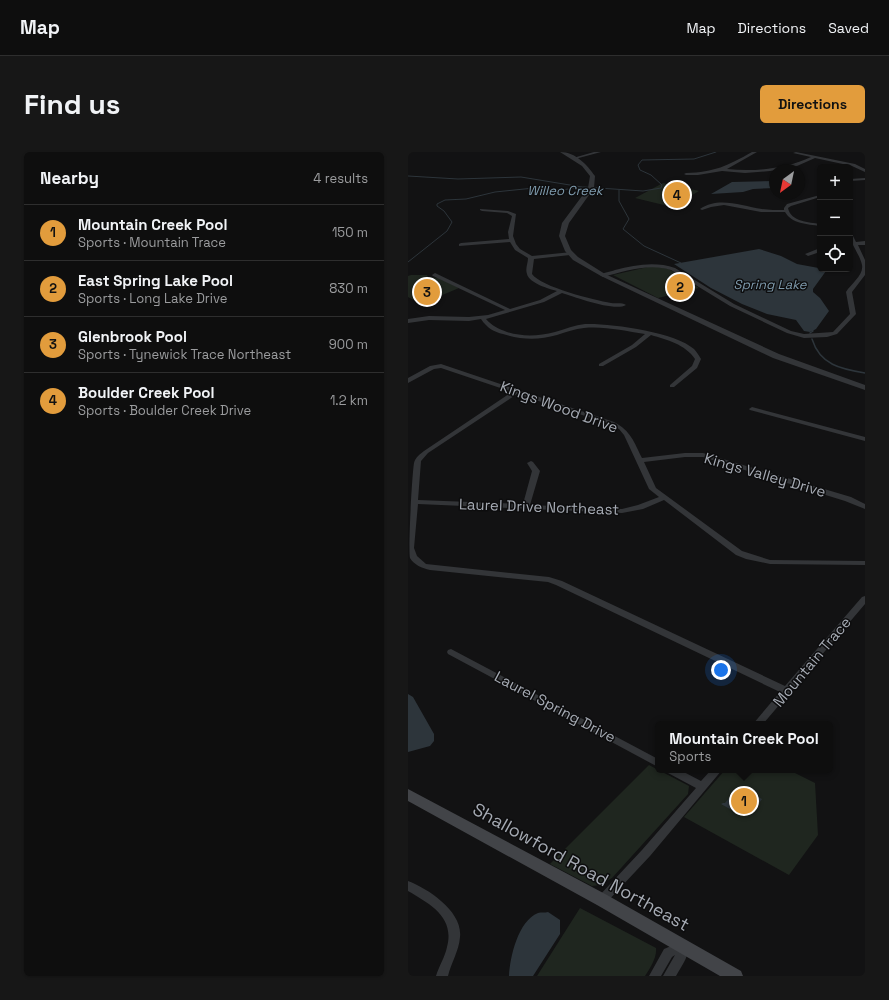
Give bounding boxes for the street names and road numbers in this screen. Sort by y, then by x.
street label: Kings Wood Drive [498,376,621,437]
street label: Kings Valley Drive [702,448,828,501]
street label: Laurel Drive Northeast [459,494,620,519]
street label: Mountain Trace [768,613,855,711]
street label: Laurel Spring Drive [491,667,619,747]
street label: Shallowford Road Northeast [469,797,694,936]

